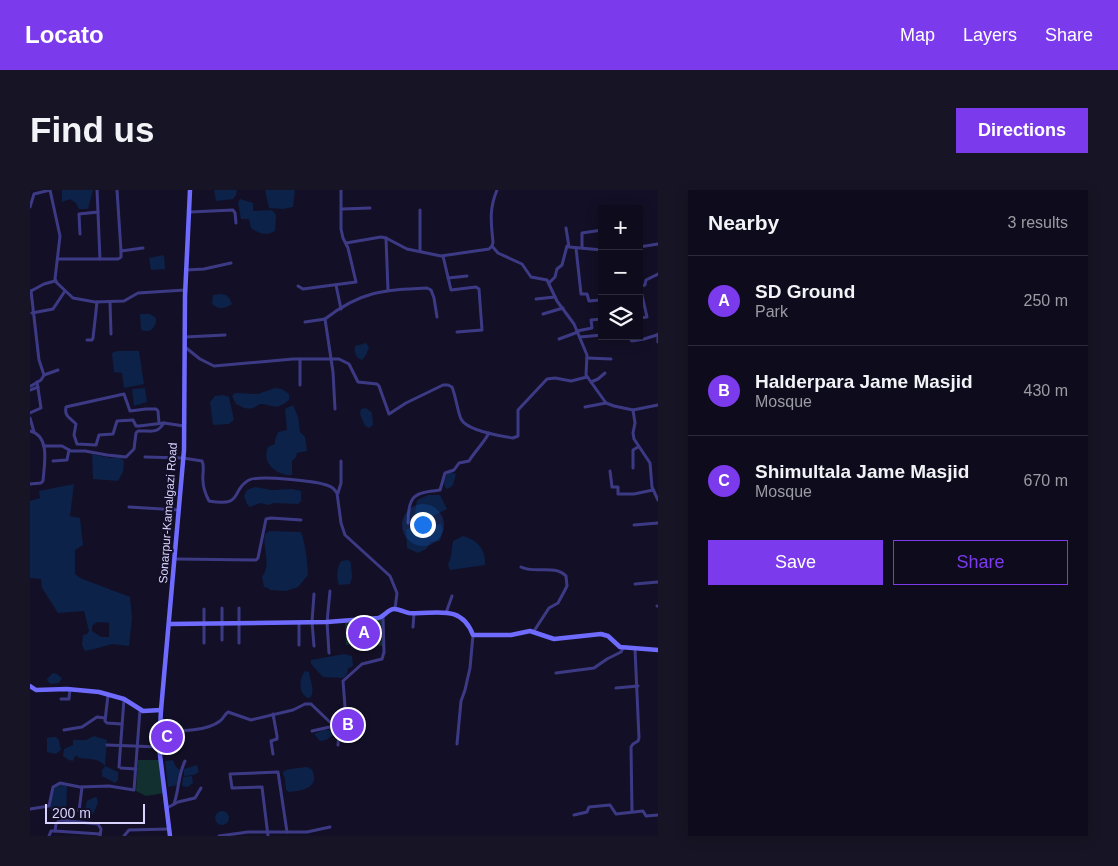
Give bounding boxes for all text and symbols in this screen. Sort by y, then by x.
text: Locato [25,21,104,48]
text: Map [900,25,935,45]
text: Layers [963,25,1017,45]
text: Share [1045,25,1093,45]
button: Directions [956,108,1088,153]
text: Find us [30,110,154,149]
map controls [598,205,643,340]
button: + [598,205,643,250]
text: Nearby [708,211,779,234]
text: 3 results [1008,214,1068,231]
button: − [598,250,643,295]
text: SD Ground [755,281,855,302]
text: A [718,292,730,309]
text: 250 m [1024,292,1068,309]
button: layers [598,295,643,340]
text: Park [755,303,788,320]
text: Halderpara Jame Masjid [755,371,973,392]
text: B [718,382,730,399]
text: 430 m [1024,382,1068,399]
text: Mosque [755,393,812,410]
street label: Sonarpur-Kamalgazi Road [156,442,180,584]
text: Shimultala Jame Masjid [755,461,969,482]
text: C [718,472,730,489]
text: 670 m [1024,472,1068,489]
text: Mosque [755,483,812,500]
your location [410,512,436,538]
button: Save [708,540,883,585]
button: Share [893,540,1068,585]
pin: A [348,614,380,652]
pin: B [332,706,364,744]
pin: C [151,718,183,756]
scale bar [45,801,145,824]
text: 200 m [52,805,91,821]

